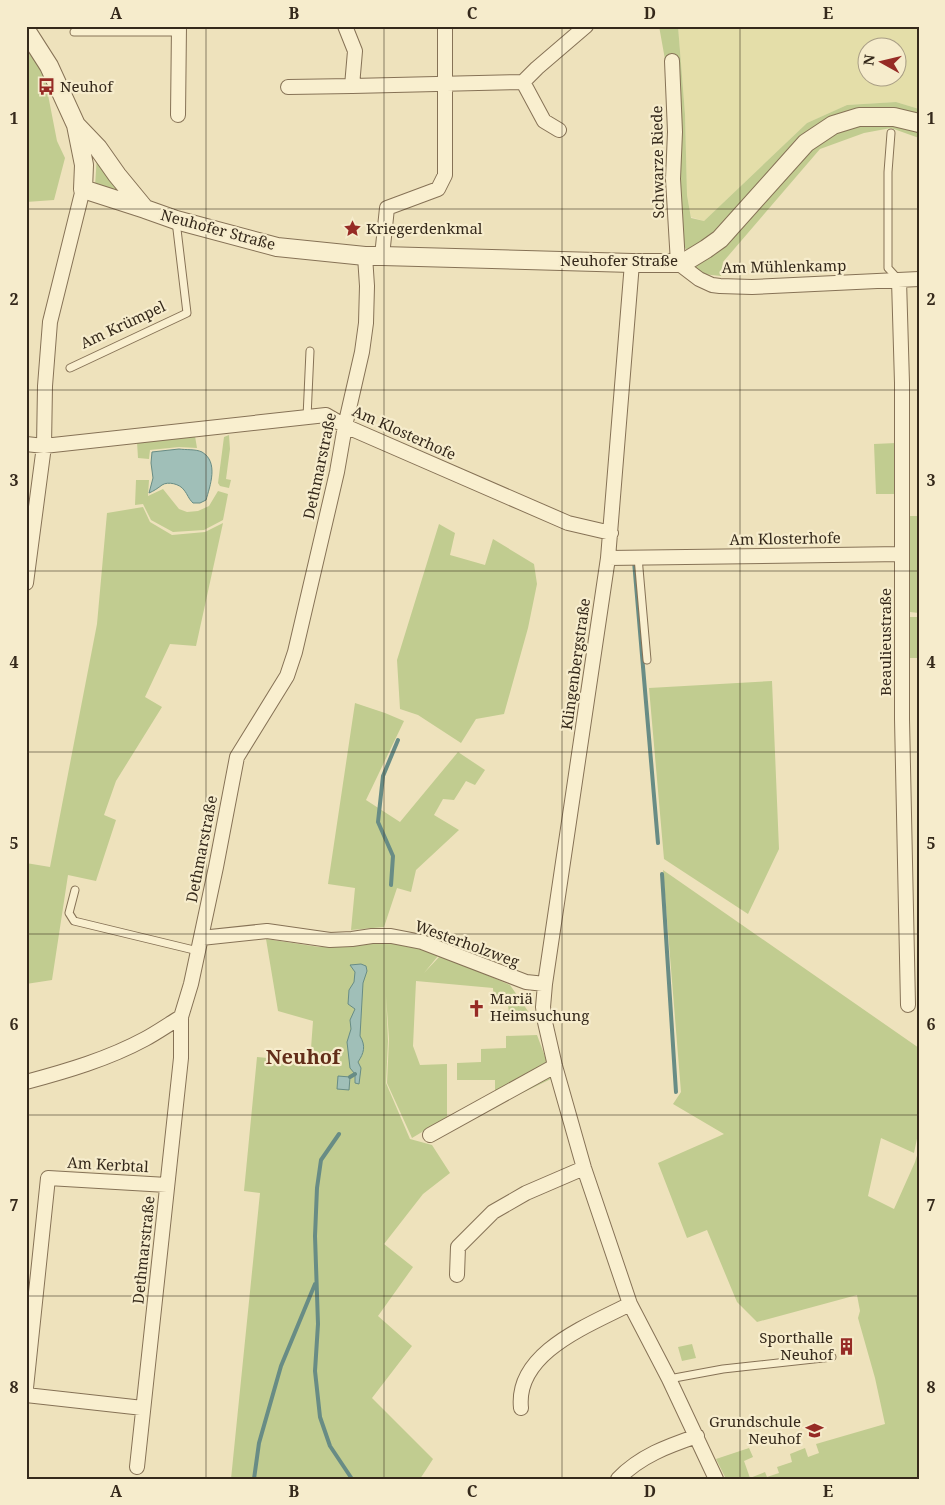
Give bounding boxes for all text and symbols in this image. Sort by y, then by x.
text: A [110,2,123,24]
text: B [289,2,300,24]
text: C [467,2,478,24]
text: D [644,2,656,24]
text: E [823,2,833,24]
north arrow [858,38,908,88]
text: N [858,53,879,67]
place label: Neuhof [60,76,114,96]
bus stop icon: Neuhof [36,77,56,97]
street label: Schwarze Riede [646,105,668,219]
text: 1 [9,107,19,129]
text: 1 [926,107,936,129]
street label: Neuhofer Straße [159,204,278,254]
place label: Kriegerdenkmal [366,218,483,238]
place icon: Kriegerdenkmal [342,219,362,239]
street label: Neuhofer Straße [560,250,678,270]
street label: Am Mühlenkamp [721,255,847,277]
text: 2 [9,288,19,310]
text: 2 [926,288,936,310]
street label: Am Krümpel [77,295,169,353]
street label: Am Klosterhofe [349,400,459,464]
street label: Dethmarstraße [298,411,340,521]
text: 3 [9,469,19,491]
text: 3 [926,469,936,491]
street label: Am Klosterhofe [729,527,841,549]
street label: Beaulieustraße [875,588,895,696]
street label: Klingenbergstraße [556,597,594,731]
text: 4 [9,651,19,673]
text: 4 [926,651,936,673]
street label: Dethmarstraße [181,794,221,904]
text: 5 [9,832,19,854]
text: 5 [926,832,936,854]
street label: Westerholzweg [412,915,522,971]
place label: Mariä Heimsuchung [490,988,589,1025]
church icon: Mariä Heimsuchung [466,998,486,1018]
text: 6 [9,1013,19,1035]
text: 6 [926,1013,936,1035]
district label: Neuhof [266,1043,342,1070]
street label: Am Kerbtal [67,1152,150,1176]
text: 7 [9,1194,19,1216]
text: 7 [926,1194,936,1216]
street label: Dethmarstraße [127,1195,159,1305]
place label: Sporthalle Neuhof [759,1327,834,1364]
building icon: Sporthalle Neuhof [837,1337,857,1357]
text: 8 [9,1376,19,1398]
text: 8 [926,1376,936,1398]
place label: Grundschule Neuhof [709,1411,802,1448]
school or university icon: Grundschule Neuhof [805,1421,825,1441]
text: A [110,1480,123,1502]
text: B [289,1480,300,1502]
text: C [467,1480,478,1502]
text: D [644,1480,656,1502]
text: E [823,1480,833,1502]

